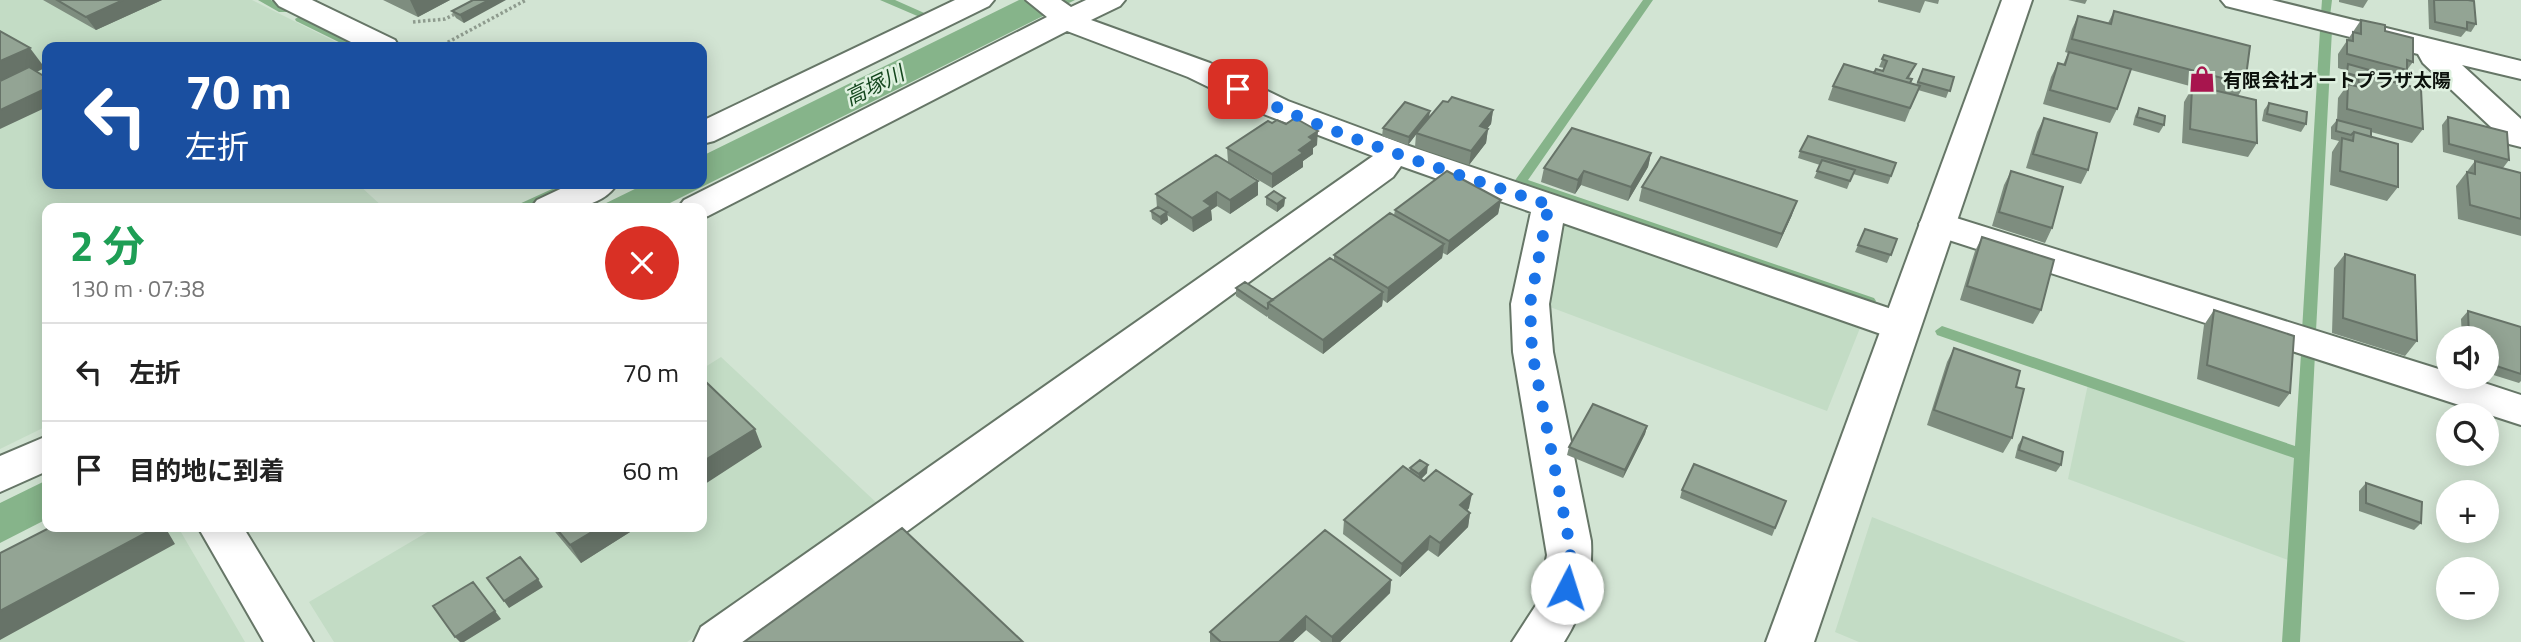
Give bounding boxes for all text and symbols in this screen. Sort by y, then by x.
text: 70 m [185,53,292,128]
water label: 高塚川 [839,56,911,113]
pin [1208,59,1268,119]
shop icon: 有限会社オートプラザ太陽 [2187,64,2217,94]
place label: 有限会社オートプラザ太陽 [2223,65,2451,94]
icon: left [70,70,161,161]
icon: arrive [1219,70,1257,108]
text: 左折 [185,122,249,170]
text: 2 分 [70,213,145,277]
button: close [605,226,679,300]
text: 130 m · 07:38 [70,271,205,306]
map controls [2436,326,2499,620]
button: sound [2436,326,2499,389]
icon: left [70,353,108,391]
text: 左折 [129,353,181,392]
text: 70 m [622,353,679,392]
button: search [2436,403,2499,466]
icon: arrive [70,451,108,489]
text: 目的地に到着 [129,451,285,490]
text: 60 m [622,451,679,490]
button: + [2436,480,2499,543]
position arrow [1530,551,1604,625]
button: − [2436,557,2499,620]

